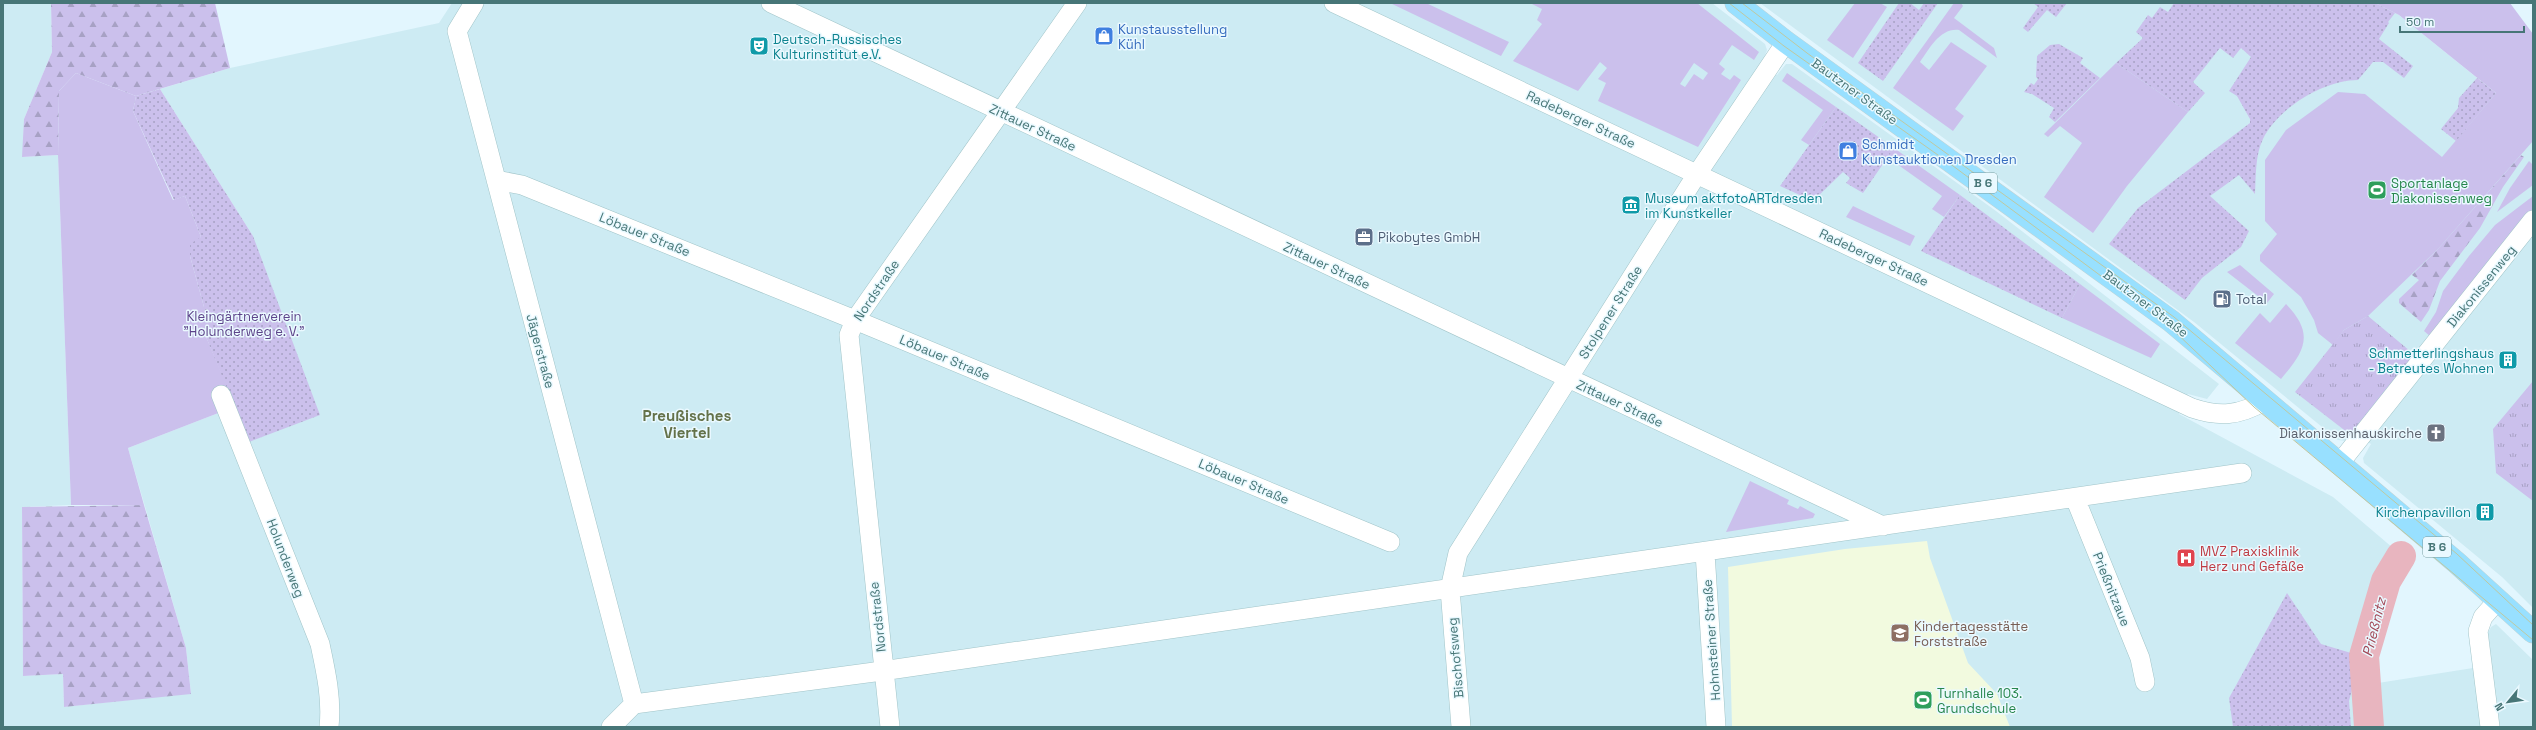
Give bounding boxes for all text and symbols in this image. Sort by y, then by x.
scale bar [2400,8,2524,34]
text: 50 m [2406,14,2434,30]
place label: Kunstausstellung Kühl [1118,21,1227,53]
shop icon: Kunstausstellung Kühl [1093,25,1115,47]
place label: Deutsch-Russisches Kulturinstitut e.V. [773,31,902,63]
theatre icon: Deutsch-Russisches Kulturinstitut e.V. [748,35,770,57]
street label: Bautzner Straße [1808,54,1901,128]
street label: Radeberger Straße [1523,87,1638,152]
street label: Zittauer Straße [987,100,1079,155]
place label: Schmidt Kunstauktionen Dresden [1862,136,2017,168]
shop icon: Schmidt Kunstauktionen Dresden [1837,140,1859,162]
road number: B 6 [1969,173,1997,193]
place label: Sportanlage Diakonissenweg [2391,175,2492,207]
sports icon: Sportanlage Diakonissenweg [2366,179,2388,201]
place label: Museum aktfotoARTdresden im Kunstkeller [1645,190,1823,222]
museum icon: Museum aktfotoARTdresden im Kunstkeller [1620,194,1642,216]
street label: Löbauer Straße [597,208,693,260]
street label: Radeberger Straße [1816,225,1931,290]
office icon: Pikobytes GmbH [1353,226,1375,248]
place label: Pikobytes GmbH [1378,229,1480,246]
street label: Zittauer Straße [1281,238,1373,293]
street label: Diakonissenweg [2443,242,2520,331]
street label: Nordstraße [850,256,903,324]
street label: Stolpener Straße [1575,262,1646,362]
street label: Bautzner Straße [2100,266,2192,341]
fuel station icon: Total [2211,288,2233,310]
place label: Total [2236,291,2267,308]
park label: Kleingärtnerverein "Holunderweg e. V." [183,308,305,340]
street label: Jägerstraße [522,312,559,390]
street label: Löbauer Straße [897,331,993,384]
place label: Schmetterlingshaus - Betreutes Wohnen [2368,345,2494,377]
building icon: Schmetterlingshaus - Betreutes Wohnen [2497,349,2519,371]
street label: Zittauer Straße [1574,376,1666,431]
district label: Preußisches Viertel [643,406,732,442]
church icon: Diakonissenhauskirche [2425,422,2447,444]
place label: Diakonissenhauskirche [2279,425,2422,442]
street label: Löbauer Straße [1196,455,1292,508]
building icon: Kirchenpavillon [2474,501,2496,523]
place label: Kirchenpavillon [2376,504,2471,521]
street label: Holunderweg [263,516,308,600]
road number: B 6 [2423,537,2451,557]
place label: MVZ Praxisklinik Herz und Gefäße [2200,543,2304,575]
hospital icon: MVZ Praxisklinik Herz und Gefäße [2175,547,2197,569]
street label: Prießnitzaue [2089,550,2134,629]
street label: Hohnsteiner Straße [1699,579,1724,701]
street label: Nordstraße [865,581,890,653]
water label: Prießnitz [2358,594,2390,658]
street label: Bischofsweg [1444,617,1467,699]
place label: Kindertagesstätte Forststraße [1914,618,2028,650]
school or university icon: Kindertagesstätte Forststraße [1889,622,1911,644]
north arrow [2488,682,2528,722]
place label: Turnhalle 103. Grundschule [1937,685,2022,717]
sports icon: Turnhalle 103. Grundschule [1912,689,1934,711]
text: N [2491,700,2507,713]

